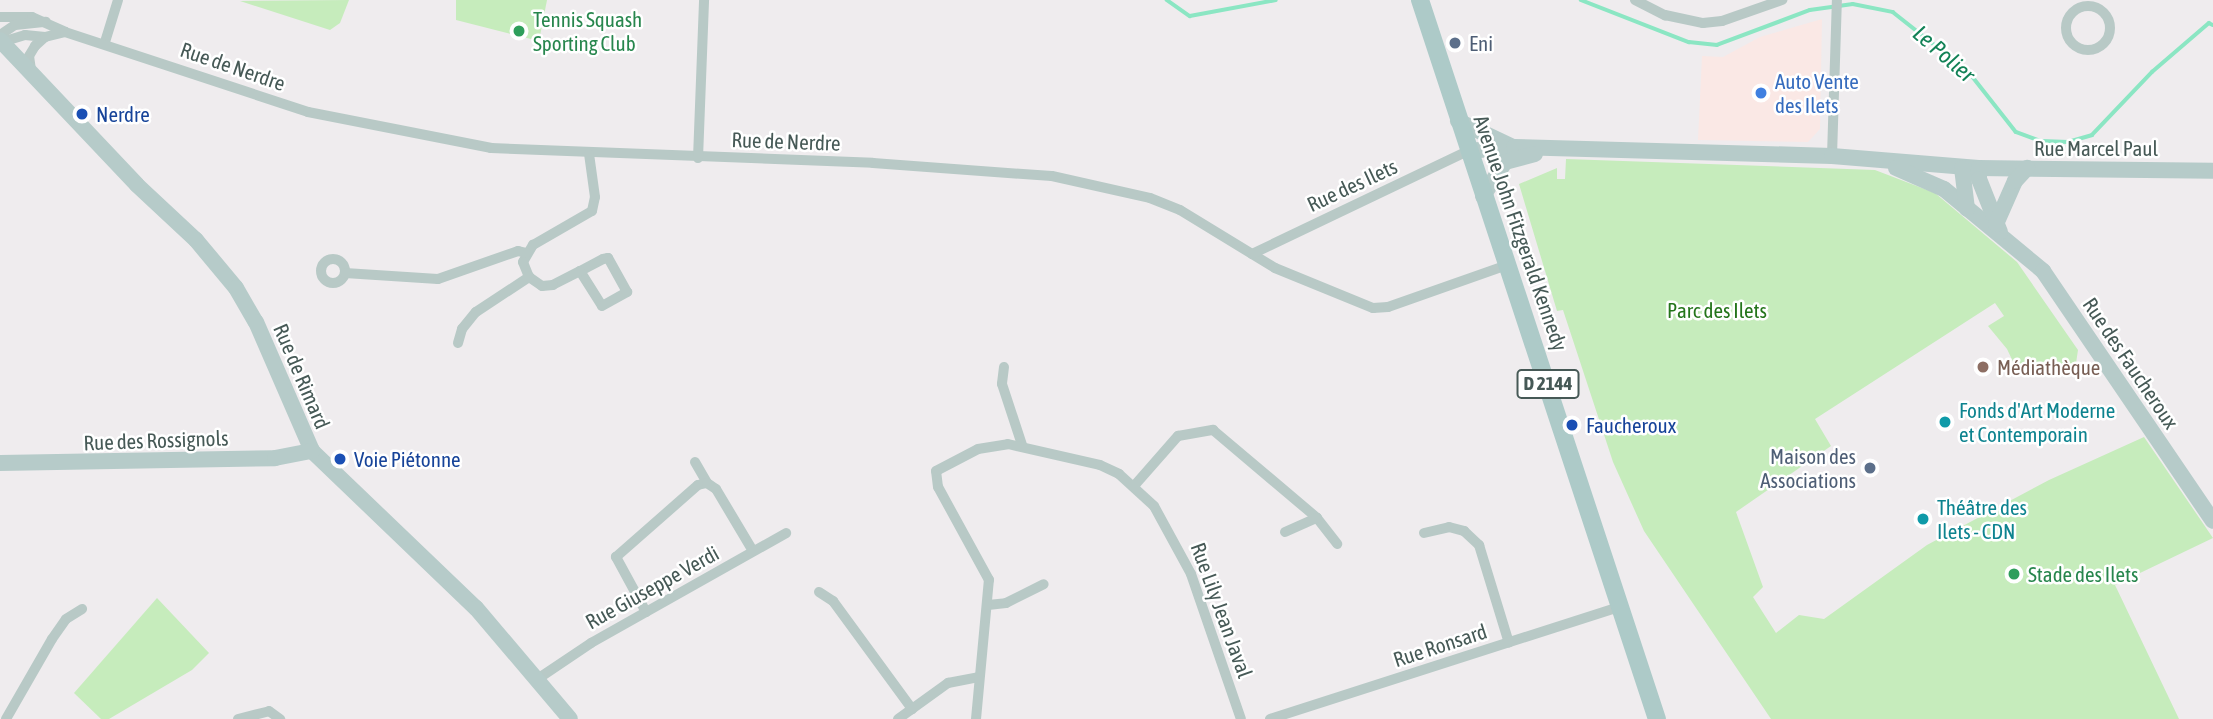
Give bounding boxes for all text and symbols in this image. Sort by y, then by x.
place label: Tennis Squash Sporting Club [533,6,642,56]
water label: Le Polier [1907,20,1981,88]
marker: Tennis Squash Sporting Club [511,23,527,39]
place label: Eni [1469,30,1493,56]
marker: Eni [1447,35,1463,51]
street label: Rue de Nerdre [177,36,289,96]
place label: Auto Vente des Ilets [1775,68,1859,118]
marker: Auto Vente des Ilets [1753,85,1769,101]
place label: Nerdre [96,101,150,127]
marker: Nerdre [74,106,90,122]
street label: Avenue John Fitzgerald Kennedy [1469,112,1573,354]
street label: Rue de Nerdre [731,127,841,155]
street label: Rue Marcel Paul [2034,135,2158,161]
street label: Rue des Ilets [1303,153,1401,217]
street label: Rue des Faucheroux [2078,293,2184,433]
park label: Parc des Ilets [1667,297,1767,323]
street label: Rue de Rimard [269,320,335,432]
place label: Médiathèque [1997,354,2100,380]
marker: Médiathèque [1975,359,1991,375]
road number: D 2144 [1516,368,1580,400]
place label: Fonds d'Art Moderne et Contemporain [1959,397,2115,447]
place label: Faucheroux [1586,412,1676,438]
marker: Fonds d'Art Moderne et Contemporain [1937,414,1953,430]
marker: Faucheroux [1564,417,1580,433]
street label: Rue des Rossignols [83,425,229,455]
place label: Maison des Associations [1760,443,1856,493]
place label: Voie Piétonne [354,446,461,472]
marker: Voie Piétonne [332,451,348,467]
marker: Maison des Associations [1862,460,1878,476]
place label: Théâtre des Ilets - CDN [1937,494,2027,544]
marker: Théâtre des Ilets - CDN [1915,511,1931,527]
street label: Rue Lily Jean Javal [1186,539,1258,681]
street label: Rue Giuseppe Verdi [581,540,723,634]
place label: Stade des Ilets [2028,561,2138,587]
marker: Stade des Ilets [2006,566,2022,582]
street label: Rue Ronsard [1390,618,1490,672]

